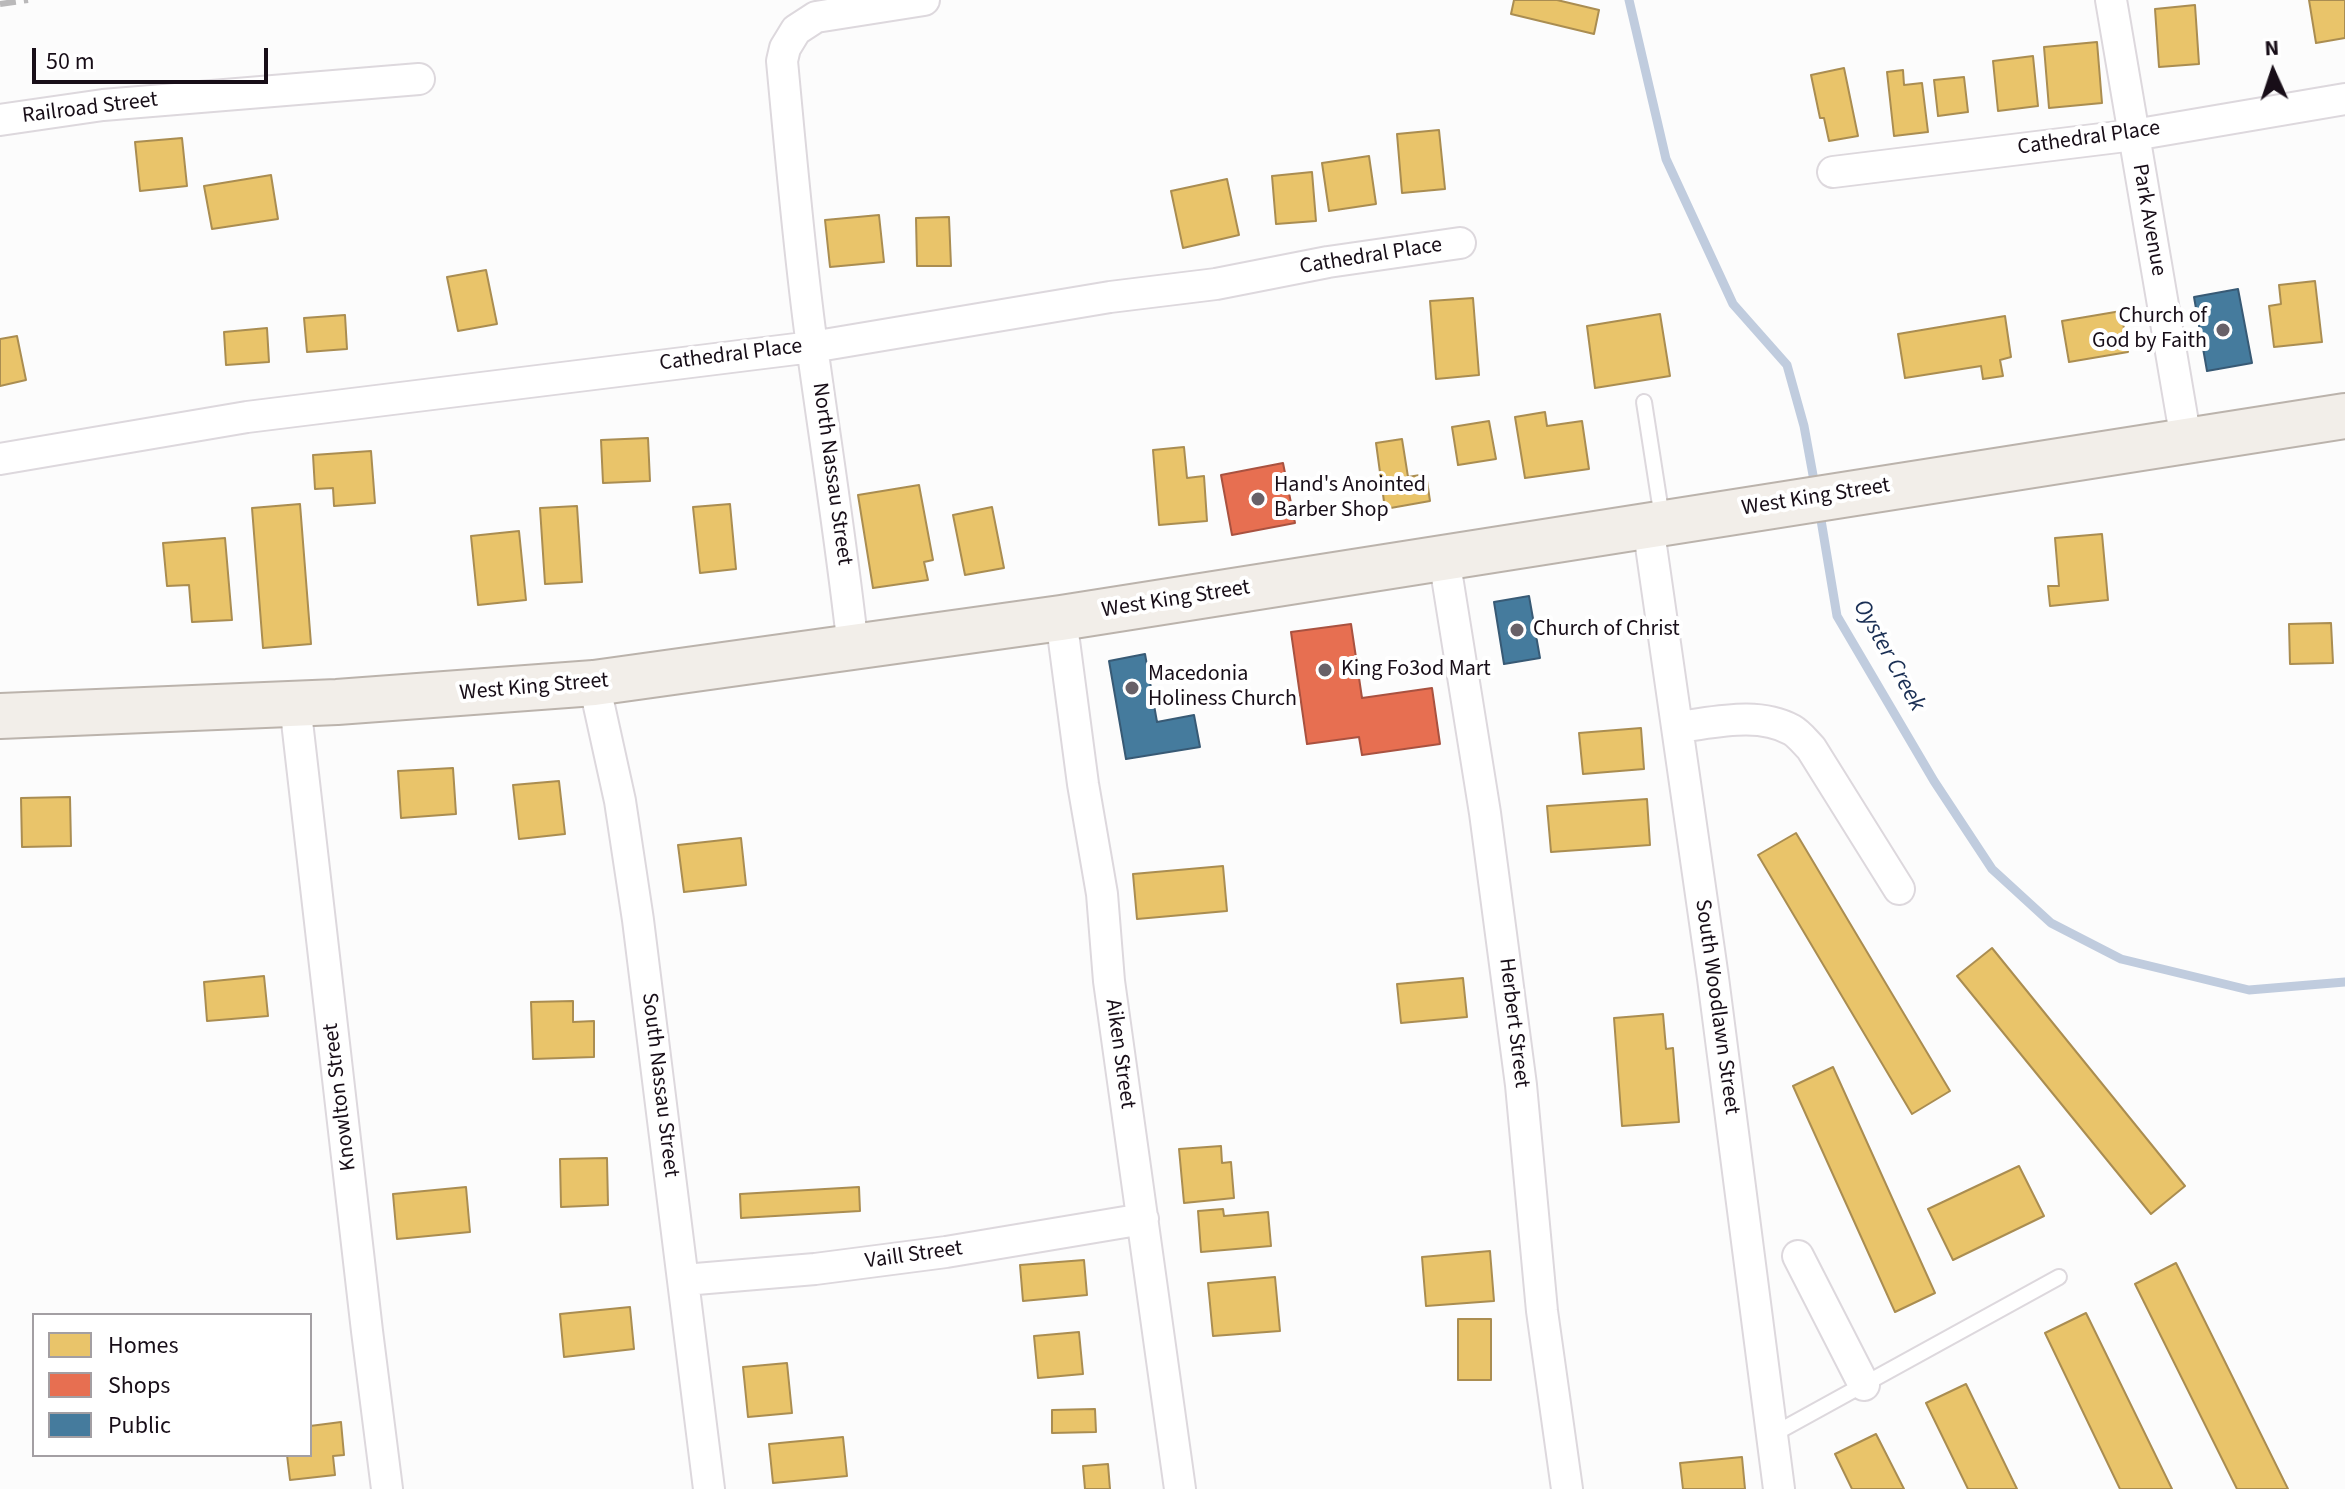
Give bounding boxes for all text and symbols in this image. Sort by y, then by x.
scale bar [36,32,272,82]
north arrow [2233,32,2313,112]
text: N [2264,32,2280,64]
text: 50 m [46,44,95,79]
street label: Railroad Street [21,88,159,130]
street label: Cathedral Place [2016,116,2162,162]
street label: Park Avenue [2125,162,2171,278]
street label: Cathedral Place [1298,233,1444,281]
place label: Church of God by Faith [2092,304,2207,356]
marker: Church of God by Faith [2214,321,2232,339]
street label: Cathedral Place [658,334,804,378]
street label: North Nassau Street [805,381,857,567]
place label: Hand's Anointed Barber Shop [1274,473,1426,524]
street label: West King Street [1740,473,1892,523]
marker: Hand's Anointed Barber Shop [1249,490,1267,508]
street label: West King Street [1100,575,1252,625]
water label: Oyster Creek [1846,595,1930,717]
place label: Church of Christ [1533,617,1680,643]
marker: Church of Christ [1508,621,1526,639]
place label: King Fo3od Mart [1341,657,1491,683]
marker: King Fo3od Mart [1316,661,1334,679]
place label: Macedonia Holiness Church [1148,662,1297,714]
street label: West King Street [458,668,610,708]
marker: Macedonia Holiness Church [1123,679,1141,697]
street label: South Woodlawn Street [1688,898,1744,1116]
street label: Herbert Street [1492,957,1534,1089]
street label: South Nassau Street [635,991,683,1179]
street label: Aiken Street [1098,998,1140,1110]
street label: Knowlton Street [319,1022,363,1172]
street label: Vaill Street [864,1236,964,1276]
legend [32,1313,312,1457]
text: Homes [108,1328,179,1363]
text: Shops [108,1368,170,1403]
text: Public [108,1408,171,1443]

